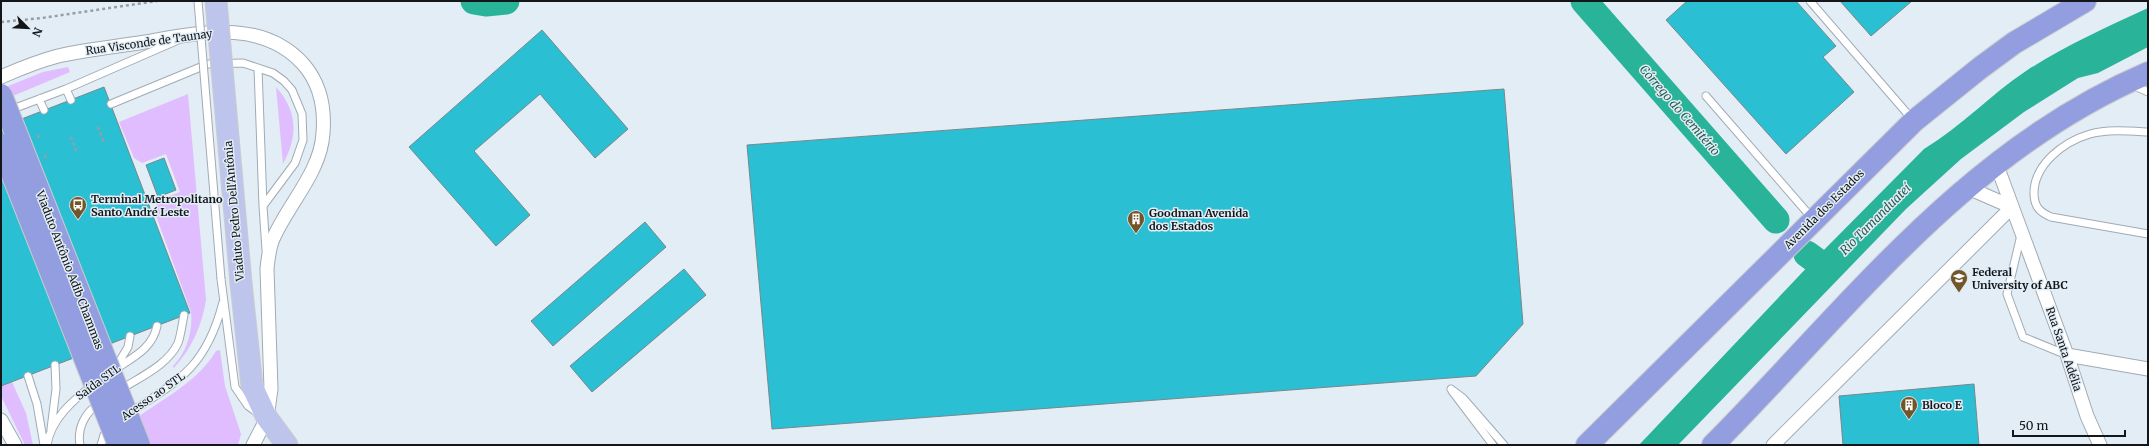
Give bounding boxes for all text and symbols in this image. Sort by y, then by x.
north arrow [8,8,48,48]
text: N [29,25,45,39]
street label: Rua Visconde de Taunay [85,26,214,58]
water label: Córrego do Cemitério [1637,62,1724,158]
street label: Viaduto Pedro Dell'Antônia [221,140,247,283]
street label: Avenida dos Estados [1780,166,1867,253]
water label: Rio Tamanduateí [1836,179,1915,258]
street label: Viaduto Antônio Adib Chammas [33,188,107,351]
place label: Terminal Metropolitano Santo André Leste [91,192,223,219]
bus stop icon: Terminal Metropolitano Santo André Leste [68,195,88,220]
place label: Goodman Avenida dos Estados [1149,206,1248,233]
building icon: Goodman Avenida dos Estados [1126,209,1146,234]
place label: Federal University of ABC [1972,265,2068,292]
school or university icon: Federal University of ABC [1949,268,1969,293]
street label: Rua Santa Adélia [2043,305,2085,393]
street label: Saída STL [73,361,123,403]
street label: Acesso ao STL [118,369,188,424]
building icon: Bloco E [1899,395,1919,420]
place label: Bloco E [1922,398,1963,412]
scale bar [2013,412,2125,438]
text: 50 m [2019,418,2048,433]

